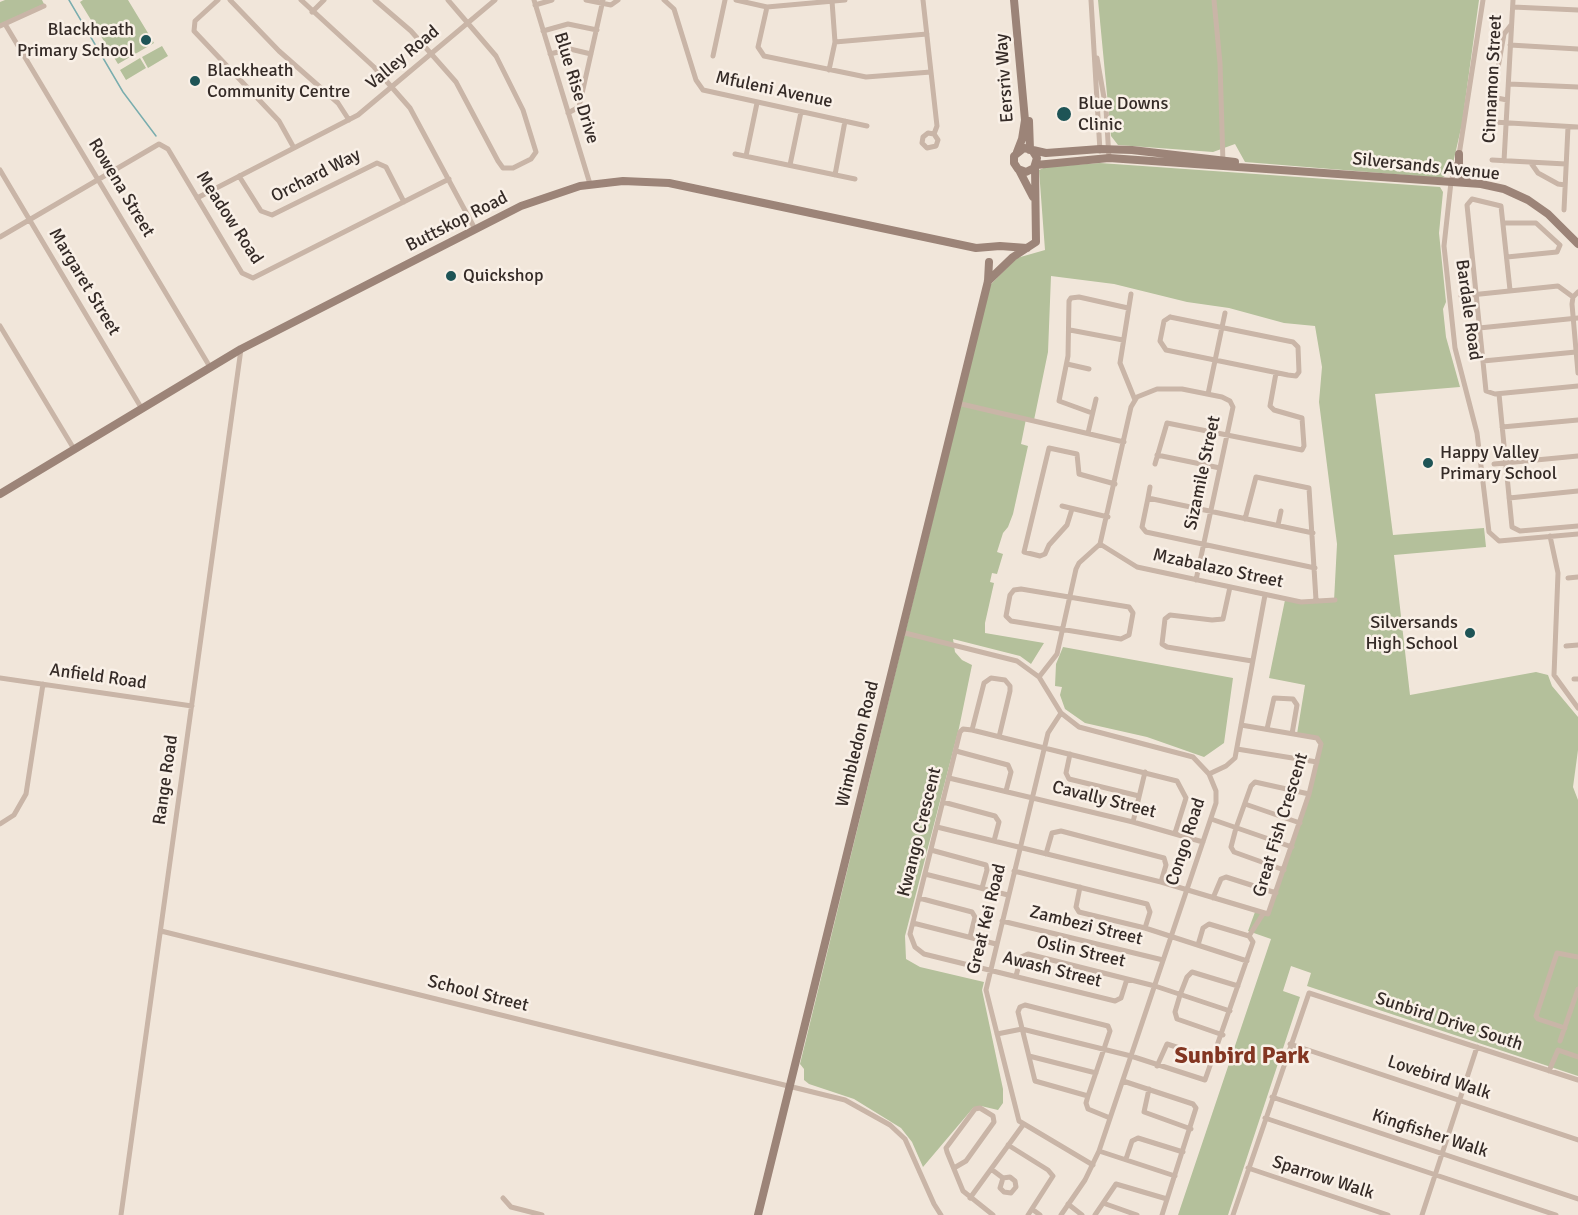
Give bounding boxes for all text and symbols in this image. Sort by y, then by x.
street label: Cinnamon Street [1479,14,1507,144]
place label: Blackheath Primary School [17,19,134,62]
street label: Valley Road [362,21,444,95]
street label: Blue Rise Drive [549,30,603,146]
marker: Blackheath Primary School [139,33,153,47]
street label: Eersriv Way [991,33,1019,123]
place label: Blackheath Community Centre [207,60,350,103]
street label: Mfuleni Avenue [713,67,835,113]
marker: Blackheath Community Centre [188,74,202,88]
place label: Blue Downs Clinic [1078,93,1168,136]
marker: Blue Downs Clinic [1055,105,1073,123]
street label: Rowena Street [83,135,159,241]
street label: Orchard Way [268,144,364,208]
street label: Silversands Avenue [1351,149,1501,185]
street label: Meadow Road [191,167,267,269]
street label: Buttskop Road [403,187,511,257]
street label: Margaret Street [44,224,124,340]
street label: Bardale Road [1450,258,1486,362]
place label: Quickshop [463,265,543,287]
marker: Quickshop [444,269,458,283]
street label: Sizamile Street [1180,414,1226,532]
place label: Happy Valley Primary School [1440,442,1557,484]
marker: Happy Valley Primary School [1421,456,1435,470]
street label: Mzabalazo Street [1151,545,1285,593]
place label: Silversands High School [1365,612,1458,654]
marker: Silversands High School [1463,626,1477,640]
street label: Anfield Road [48,660,148,694]
street label: Wimbledon Road [832,679,884,809]
street label: Range Road [149,734,183,826]
street label: Great Fish Crescent [1249,750,1313,900]
street label: Kwango Crescent [893,765,947,899]
street label: Cavally Street [1050,777,1158,823]
street label: Congo Road [1162,795,1210,889]
street label: Great Kei Road [963,862,1011,976]
street label: Zambezi Street [1027,902,1145,950]
street label: Oslin Street [1034,931,1128,973]
street label: Awash Street [1000,947,1104,993]
street label: School Street [425,971,531,1017]
street label: Sunbird Drive South [1373,988,1525,1056]
district label: Sunbird Park [1174,1043,1310,1071]
street label: Lovebird Walk [1385,1051,1493,1105]
street label: Kingfisher Walk [1369,1105,1491,1163]
street label: Sparrow Walk [1269,1151,1377,1205]

